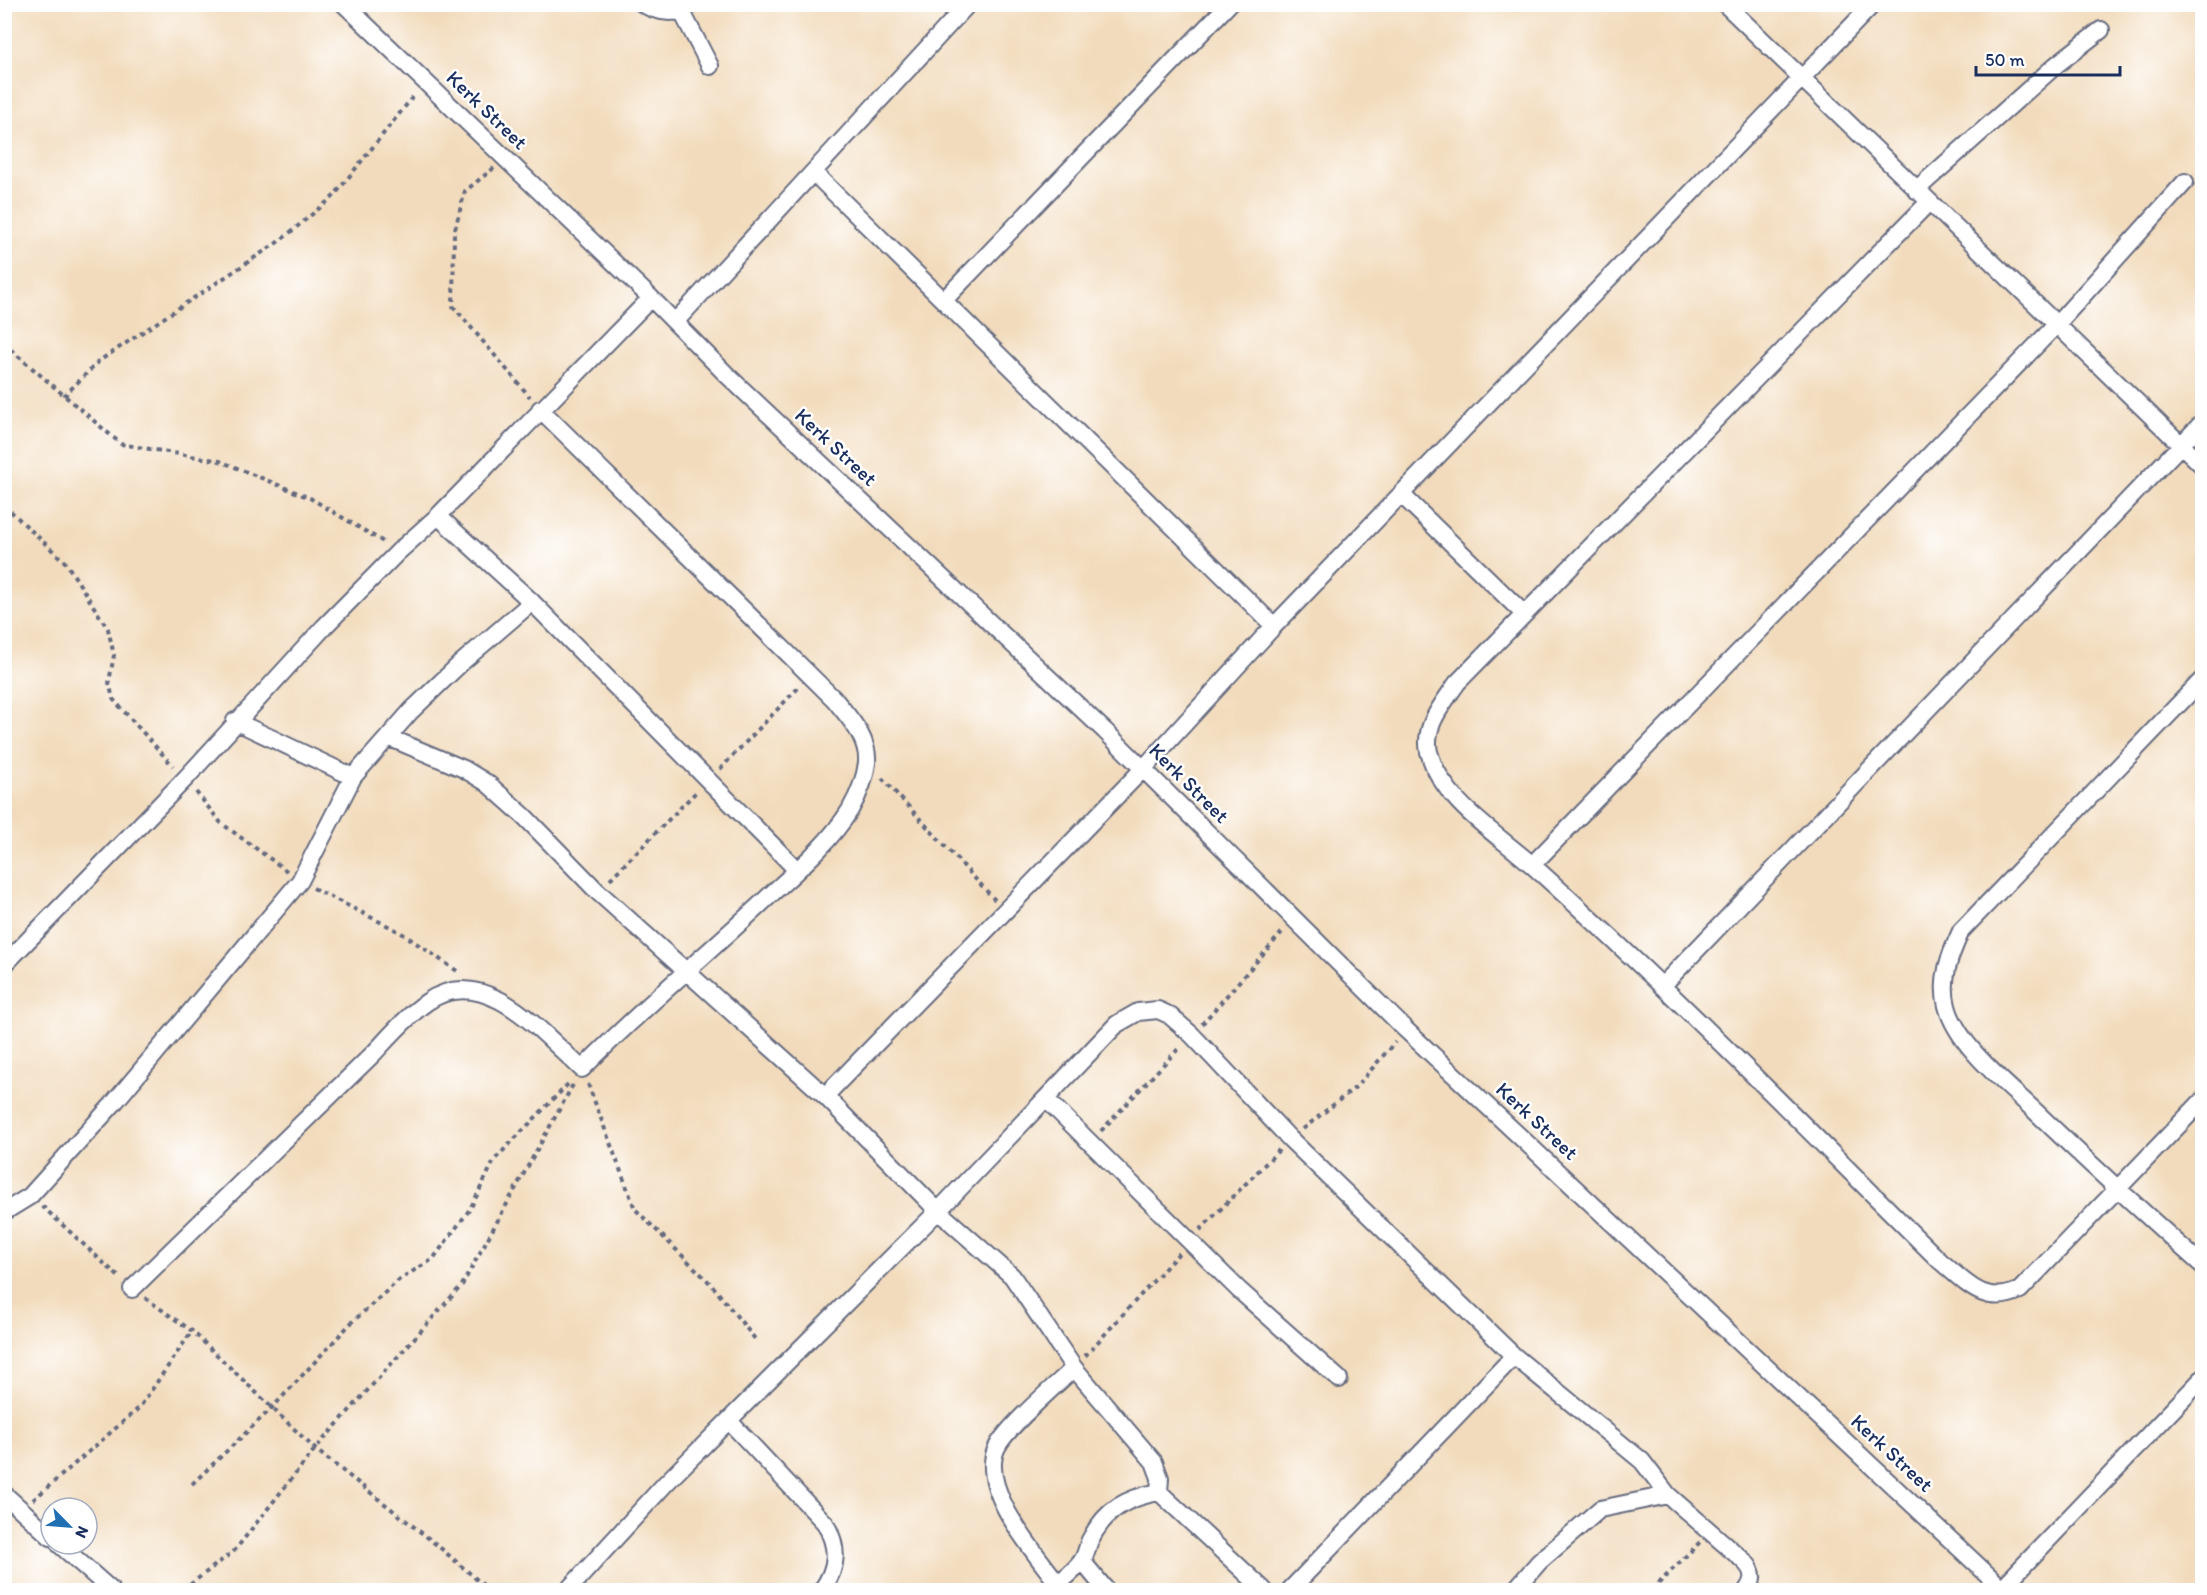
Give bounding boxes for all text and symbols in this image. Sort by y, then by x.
scale bar [1976,39,2120,77]
text: 50 m [1985,49,2025,71]
street label: Kerk Street [442,65,533,154]
street label: Kerk Street [790,402,883,491]
street label: Kerk Street [1144,737,1235,828]
street label: Kerk Street [1491,1076,1584,1165]
street label: Kerk Street [1846,1408,1939,1497]
north arrow [39,1496,99,1556]
text: N [71,1523,93,1541]

